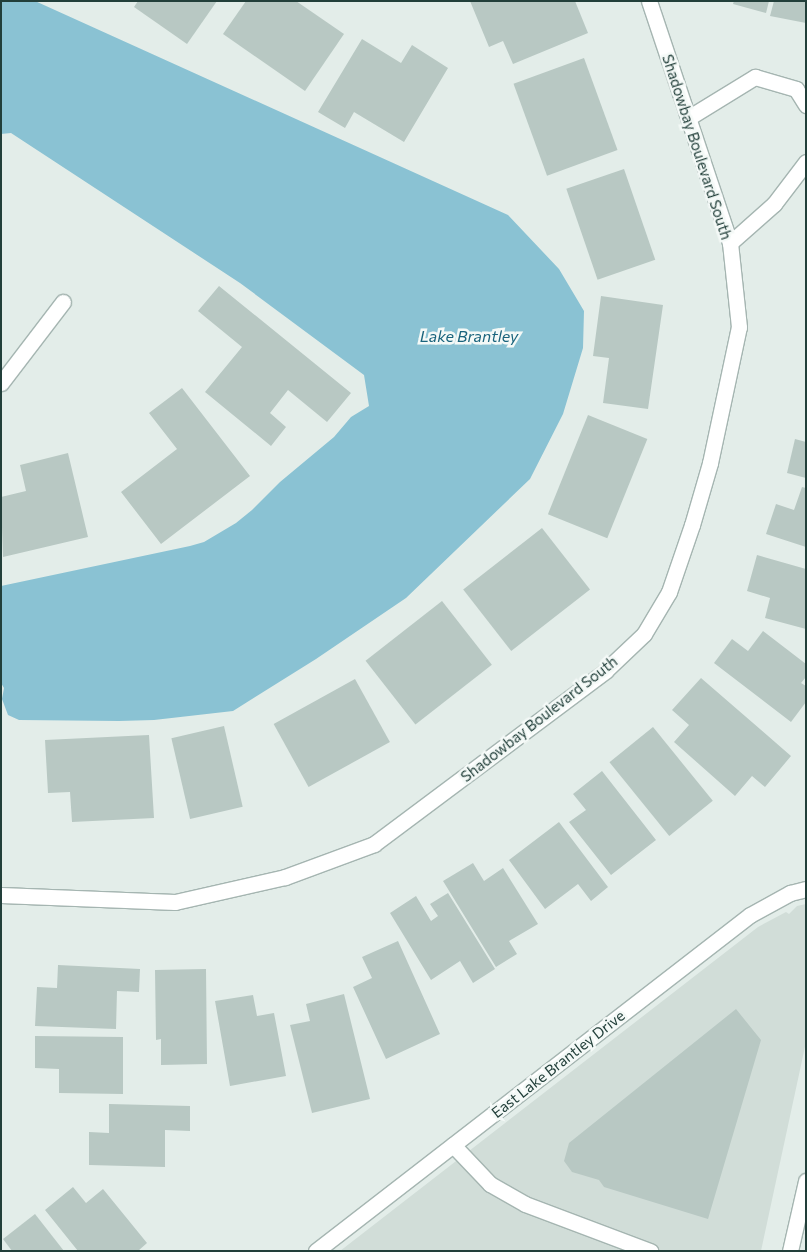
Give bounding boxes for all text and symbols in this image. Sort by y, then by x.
street label: Shadowbay Boulevard South [658,52,736,242]
water label: Lake Brantley [420,326,518,346]
street label: Shadowbay Boulevard South [457,652,621,786]
street label: East Lake Brantley Drive [488,1006,628,1122]

